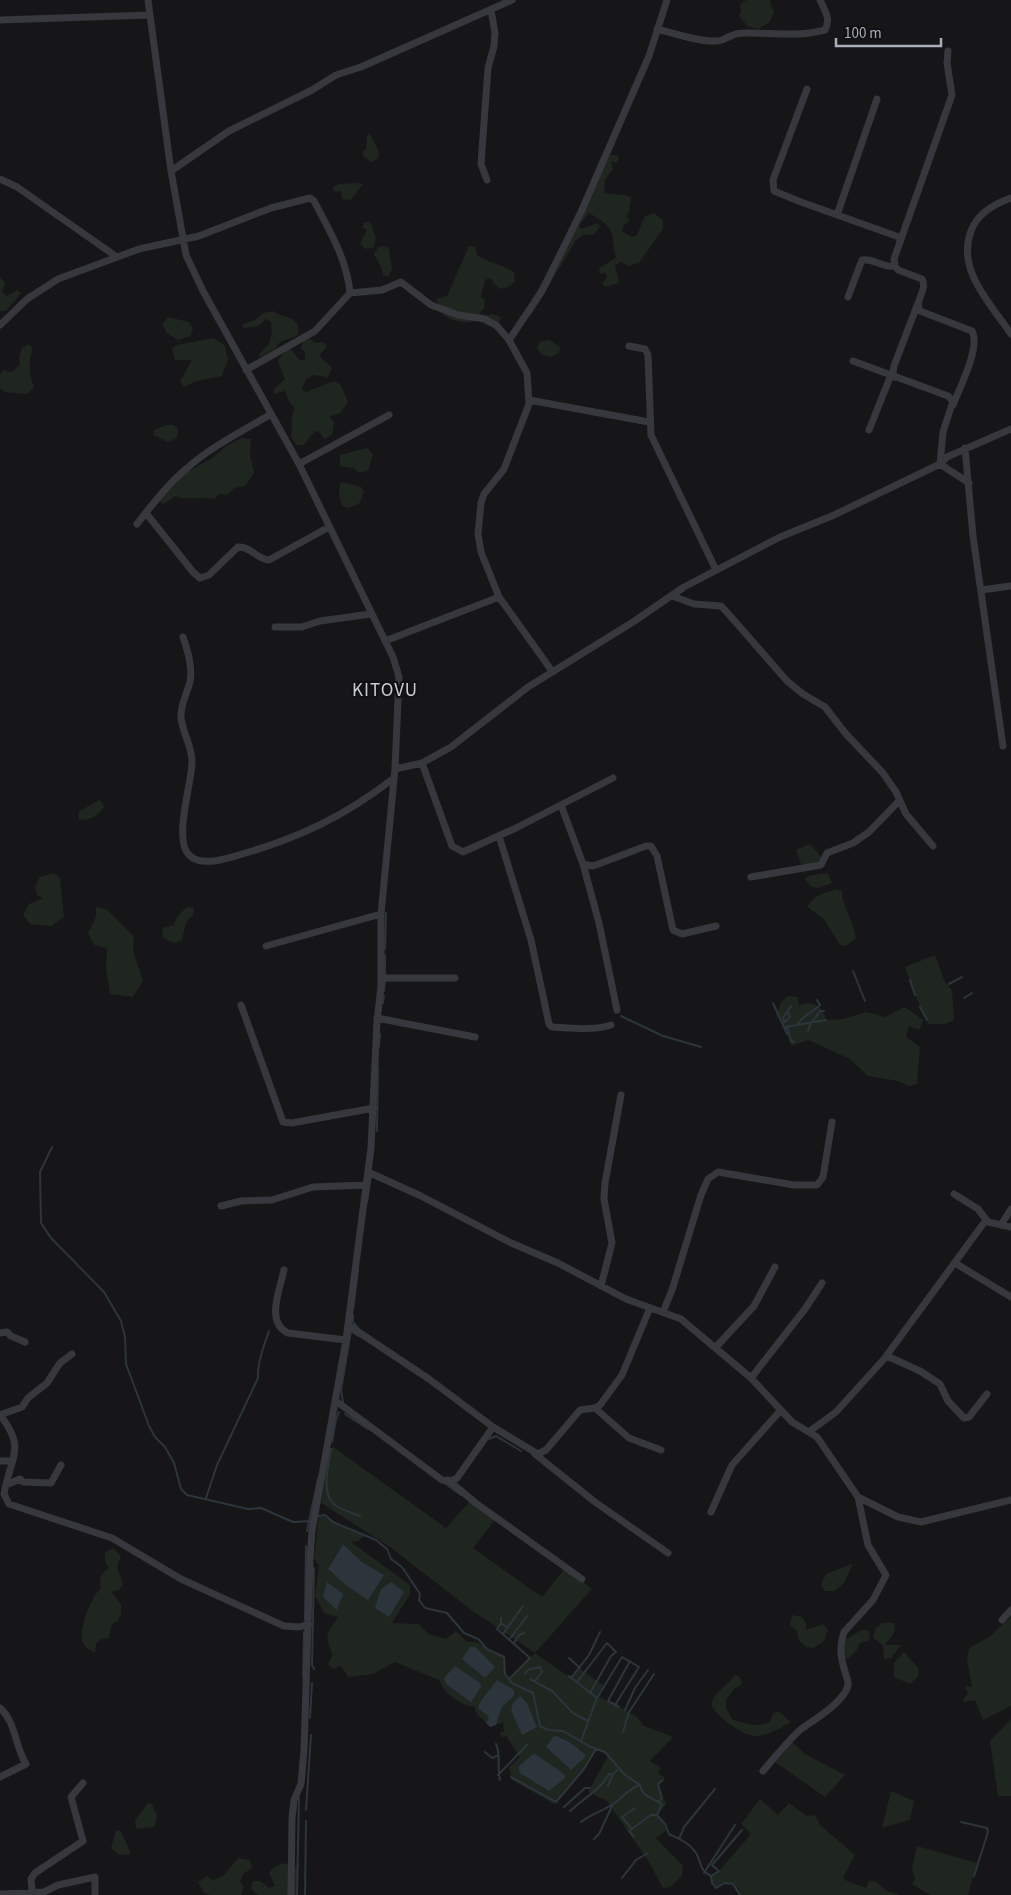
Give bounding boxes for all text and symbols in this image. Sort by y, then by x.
scale bar [836,15,941,47]
text: 100 m [844,23,882,44]
district label: KITOVU [352,677,418,704]

